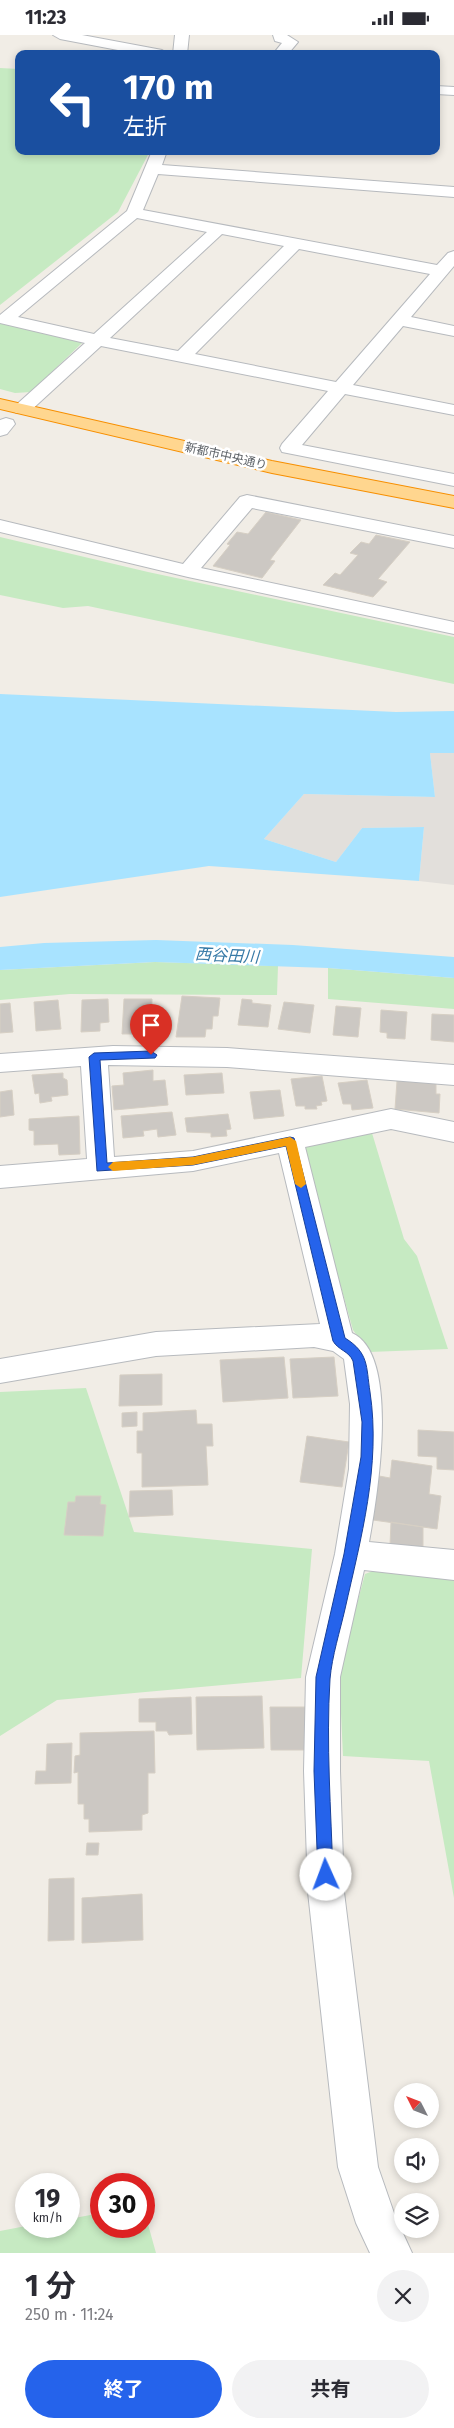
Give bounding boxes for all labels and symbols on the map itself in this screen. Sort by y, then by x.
street label: 新都市中央通り [183,440,269,472]
water label: 西谷田川 [195,944,261,967]
pin [130,1004,172,1055]
position arrow [299,1848,351,1900]
north arrow [394,2083,439,2127]
speed limit sign: 30 [90,2173,155,2238]

